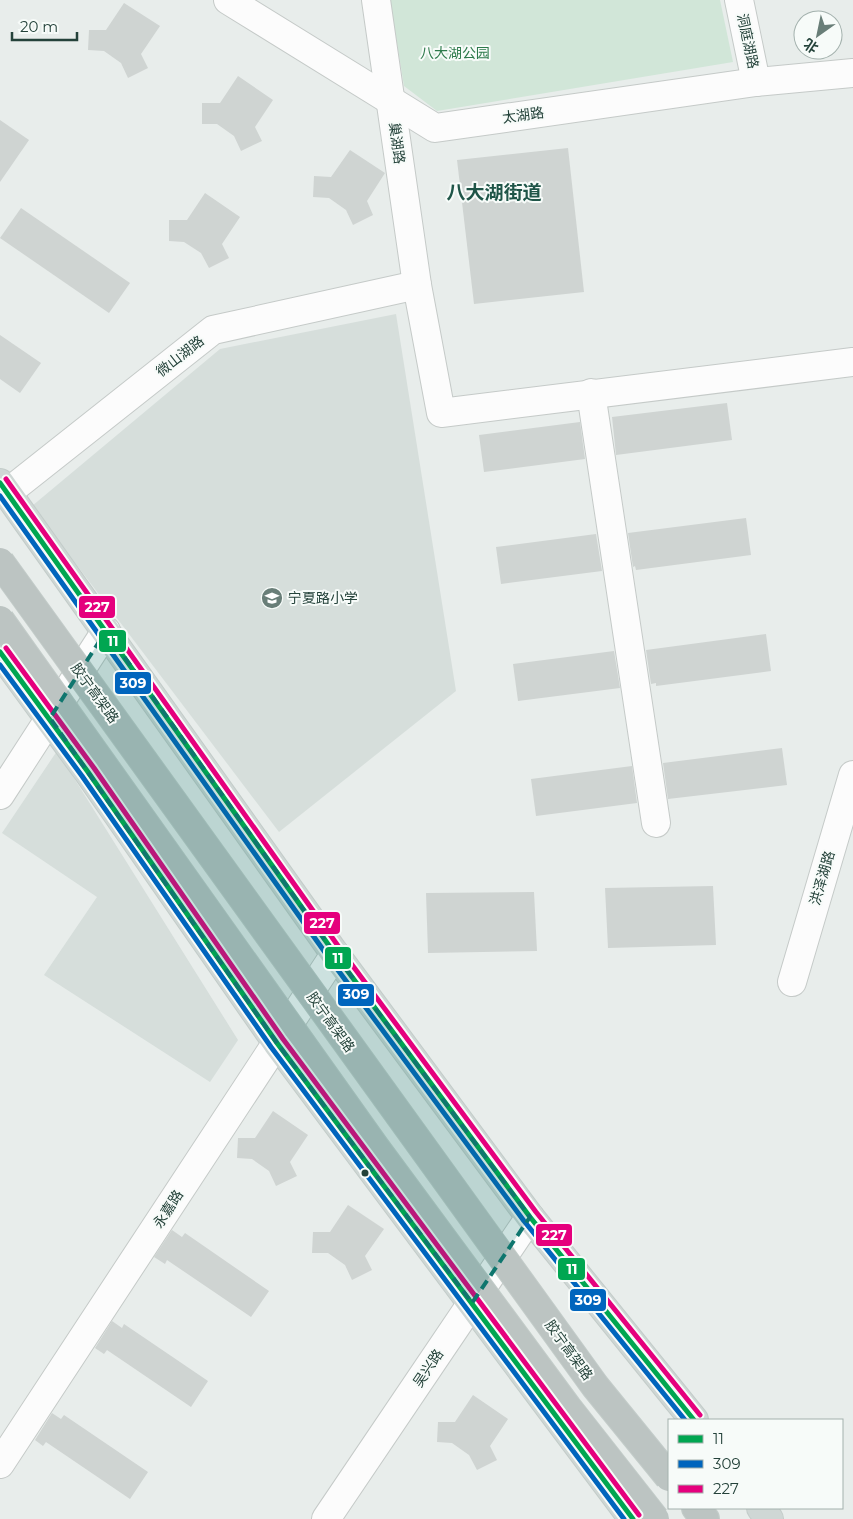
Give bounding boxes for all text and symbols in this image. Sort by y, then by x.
scale bar [12,10,78,42]
north arrow [793,10,843,60]
street label: 洞庭湖路 [733,12,763,70]
text: 20 m [20,17,58,36]
text: 北 [800,35,822,57]
park label: 八大湖公园 [420,44,490,62]
street label: 太湖路 [501,103,545,127]
street label: 巢湖路 [385,121,409,165]
district label: 八大湖街道 [446,181,542,204]
street label: 微山湖路 [152,332,208,380]
school or university icon: 宁夏路小学 [260,586,284,610]
place label: 宁夏路小学 [288,589,358,607]
line badge: 227 [78,595,116,619]
text: 227 [84,598,110,616]
line badge: 11 [98,629,127,653]
text: 11 [108,632,118,650]
street label: 胶宁高架路 [67,659,123,727]
line badge: 309 [114,671,152,695]
text: 309 [119,674,146,692]
street label: 洪泽湖路 [806,849,838,907]
line badge: 227 [303,911,341,935]
text: 227 [309,914,335,932]
line badge: 11 [324,946,352,970]
text: 11 [333,949,343,967]
line badge: 309 [337,983,375,1007]
text: 309 [342,985,369,1003]
street label: 胶宁高架路 [303,988,359,1056]
unlabelled marker [360,1168,370,1178]
street label: 永嘉路 [149,1186,187,1232]
line badge: 227 [535,1223,573,1247]
text: 227 [541,1226,567,1244]
line badge: 11 [557,1257,586,1281]
text: 11 [567,1260,577,1278]
line badge: 309 [569,1288,607,1312]
text: 309 [574,1291,601,1309]
street label: 胶宁高架路 [541,1316,597,1384]
street label: 吴兴路 [409,1346,447,1390]
legend [668,1419,843,1509]
text: 11 [713,1429,724,1448]
text: 309 [713,1454,741,1473]
text: 227 [713,1479,739,1498]

